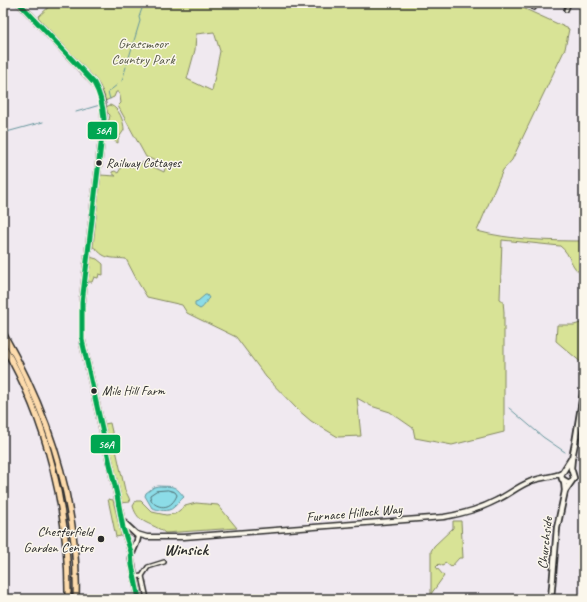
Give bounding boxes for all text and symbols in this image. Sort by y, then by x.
park label: Grassmoor Country Park [111,35,175,68]
line badge: 56A [87,121,118,140]
text: 56A [95,123,112,137]
place label: Railway Cottages [106,155,182,171]
marker: Railway Cottages [94,158,104,168]
place label: Mile Hill Farm [102,383,166,399]
marker: Mile Hill Farm [89,386,99,396]
line badge: 56A [90,434,121,454]
text: 56A [98,437,115,451]
street label: Furnace Hillock Way [305,500,404,526]
street label: Churchside [534,515,556,570]
place label: Chesterfield Garden Centre [24,523,95,556]
marker: Chesterfield Garden Centre [96,534,106,544]
district label: Winsick [164,540,210,560]

